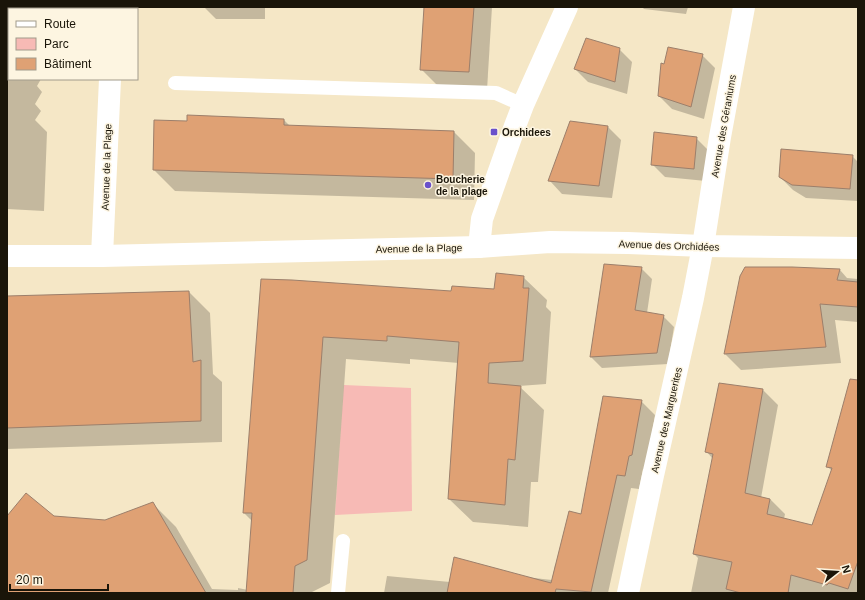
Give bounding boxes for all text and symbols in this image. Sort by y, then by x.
legend [8,8,138,80]
text: Route [44,17,76,31]
text: Parc [44,37,69,51]
text: Bâtiment [44,57,92,71]
street label: Avenue des Géraniums [709,74,738,178]
street label: Avenue de la Plage [99,123,114,210]
marker: Orchidees [489,127,499,137]
place label: Orchidees [502,127,551,138]
place label: Boucherie de la plage [436,174,488,197]
marker: Boucherie de la plage [423,180,433,190]
street label: Avenue des Orchidées [618,238,720,253]
street label: Avenue de la Plage [376,242,463,255]
street label: Avenue des Marguerites [649,366,684,474]
north arrow [817,552,857,592]
text: N [840,564,853,575]
scale bar [10,566,108,592]
text: 20 m [16,573,43,587]

